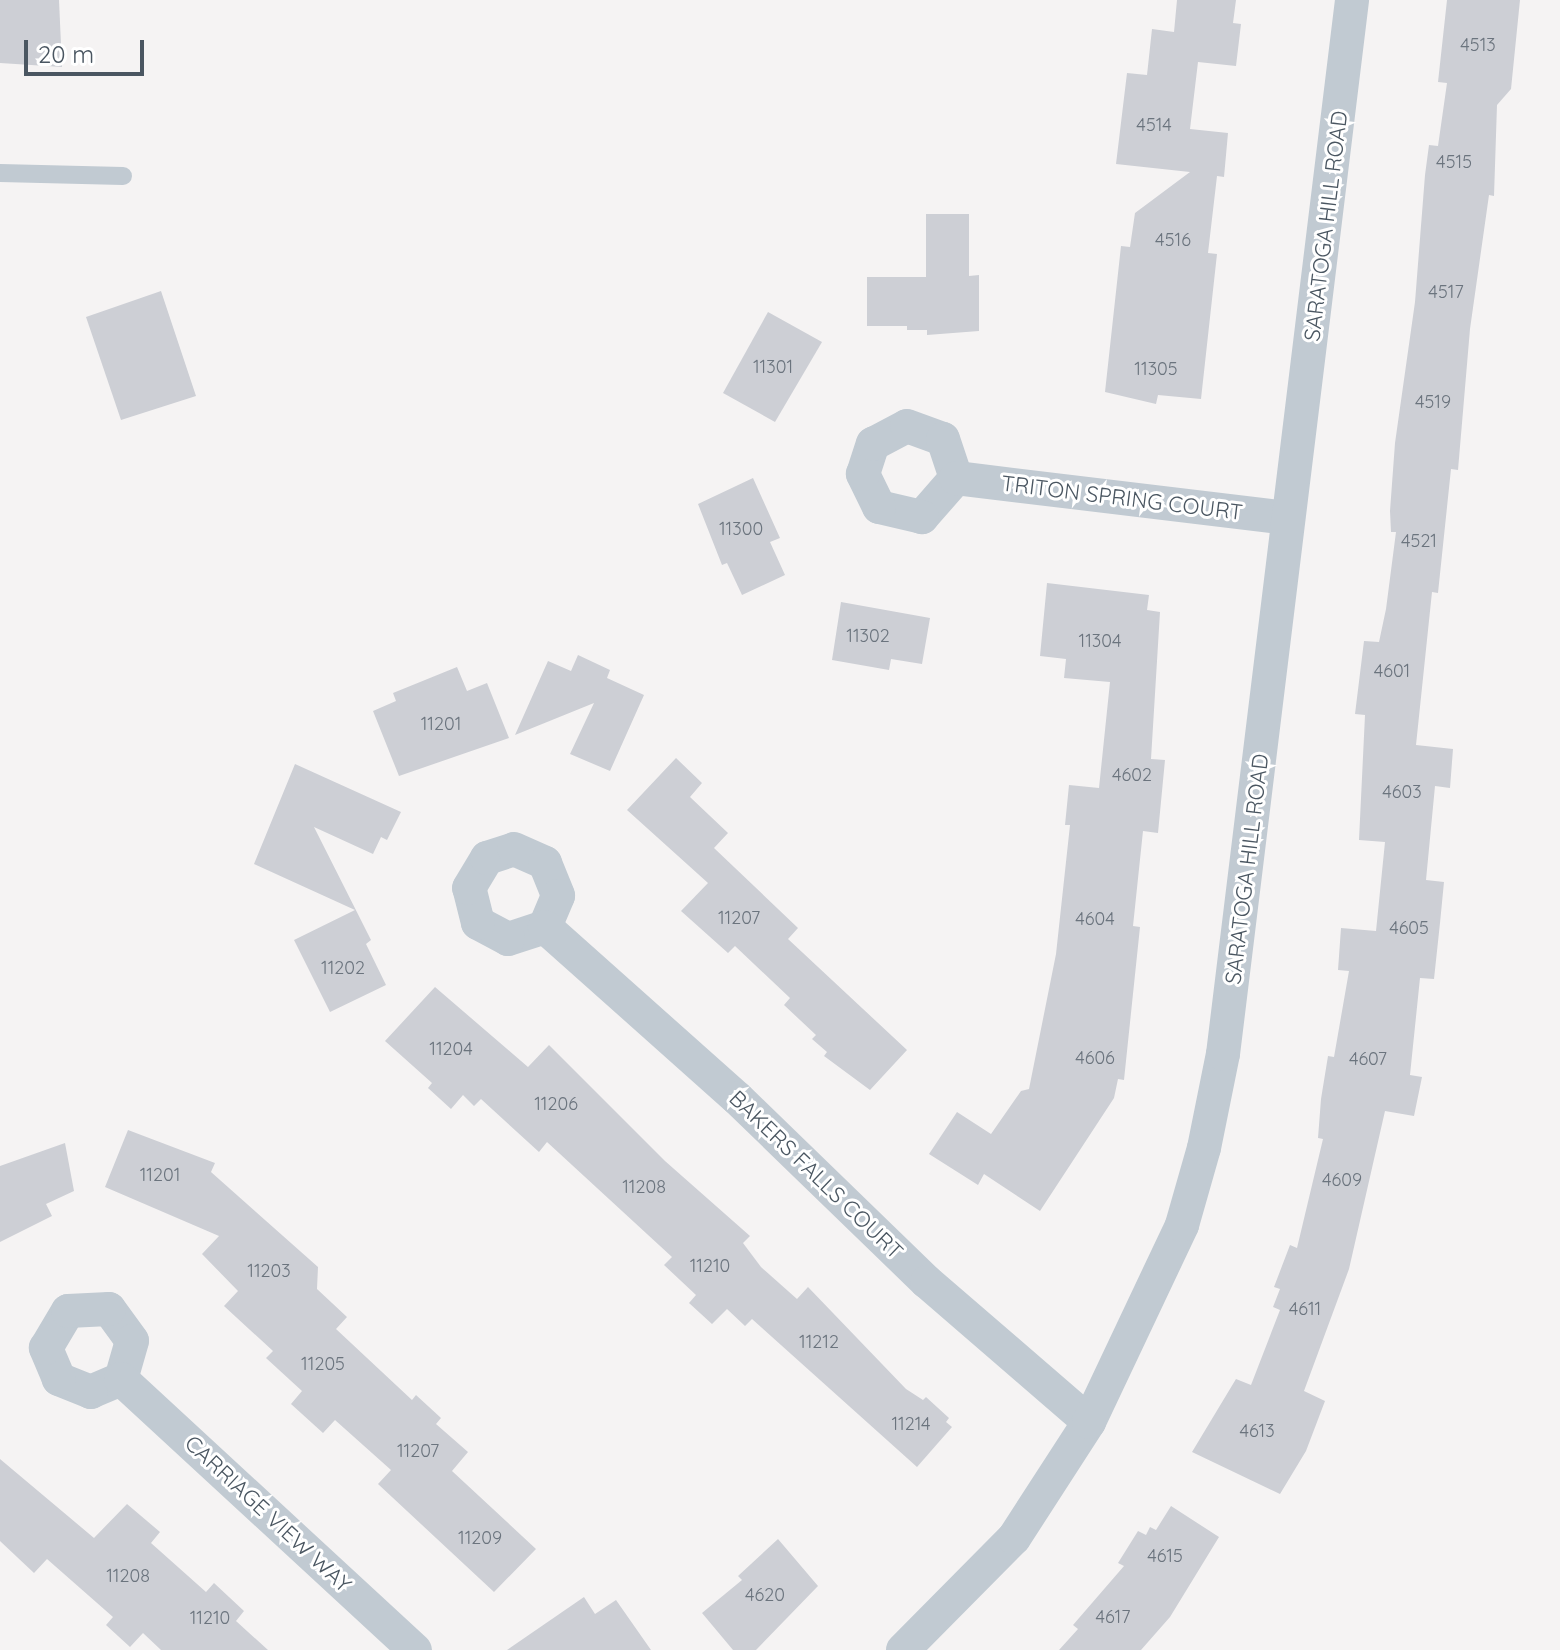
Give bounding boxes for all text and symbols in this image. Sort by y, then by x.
scale bar [28,24,148,74]
house number: 4513 [1460,34,1496,56]
text: 20 m [38,39,94,69]
street label: SARATOGA HILL ROAD [1299,109,1353,343]
house number: 4514 [1136,114,1172,136]
house number: 4515 [1436,151,1472,173]
house number: 4516 [1155,229,1191,251]
house number: 4517 [1428,281,1464,303]
house number: 11301 [753,356,793,378]
house number: 11305 [1134,358,1178,380]
house number: 4519 [1415,391,1451,413]
street label: TRITON SPRING COURT [1000,470,1244,526]
house number: 11300 [719,518,763,540]
house number: 4521 [1401,530,1437,552]
house number: 11302 [846,625,890,647]
house number: 11304 [1079,630,1121,652]
house number: 4601 [1374,660,1410,682]
house number: 11201 [421,713,461,735]
street label: SARATOGA HILL ROAD [1220,752,1274,986]
house number: 4602 [1112,764,1152,786]
house number: 4603 [1382,781,1422,803]
house number: 11207 [718,907,760,929]
house number: 4604 [1075,908,1115,930]
house number: 4605 [1389,917,1429,939]
house number: 11202 [321,957,365,979]
house number: 11204 [429,1038,473,1060]
house number: 4606 [1075,1047,1115,1069]
house number: 4607 [1349,1048,1387,1070]
street label: BAKERS FALLS COURT [724,1085,908,1265]
house number: 11206 [534,1093,578,1115]
house number: 11201 [140,1164,180,1186]
house number: 4609 [1322,1169,1362,1191]
house number: 11208 [622,1176,666,1198]
house number: 11210 [690,1255,730,1277]
house number: 11203 [247,1260,291,1282]
house number: 4611 [1289,1298,1321,1320]
house number: 11212 [799,1331,839,1353]
house number: 11205 [301,1353,345,1375]
house number: 11214 [891,1413,931,1435]
house number: 4613 [1239,1420,1275,1442]
street label: CARRIAGE VIEW WAY [179,1430,357,1598]
house number: 11207 [397,1440,439,1462]
house number: 11209 [458,1527,502,1549]
house number: 4615 [1147,1545,1183,1567]
house number: 11208 [106,1565,150,1587]
house number: 4620 [745,1584,785,1606]
house number: 4617 [1096,1606,1130,1628]
house number: 11210 [190,1607,230,1629]

